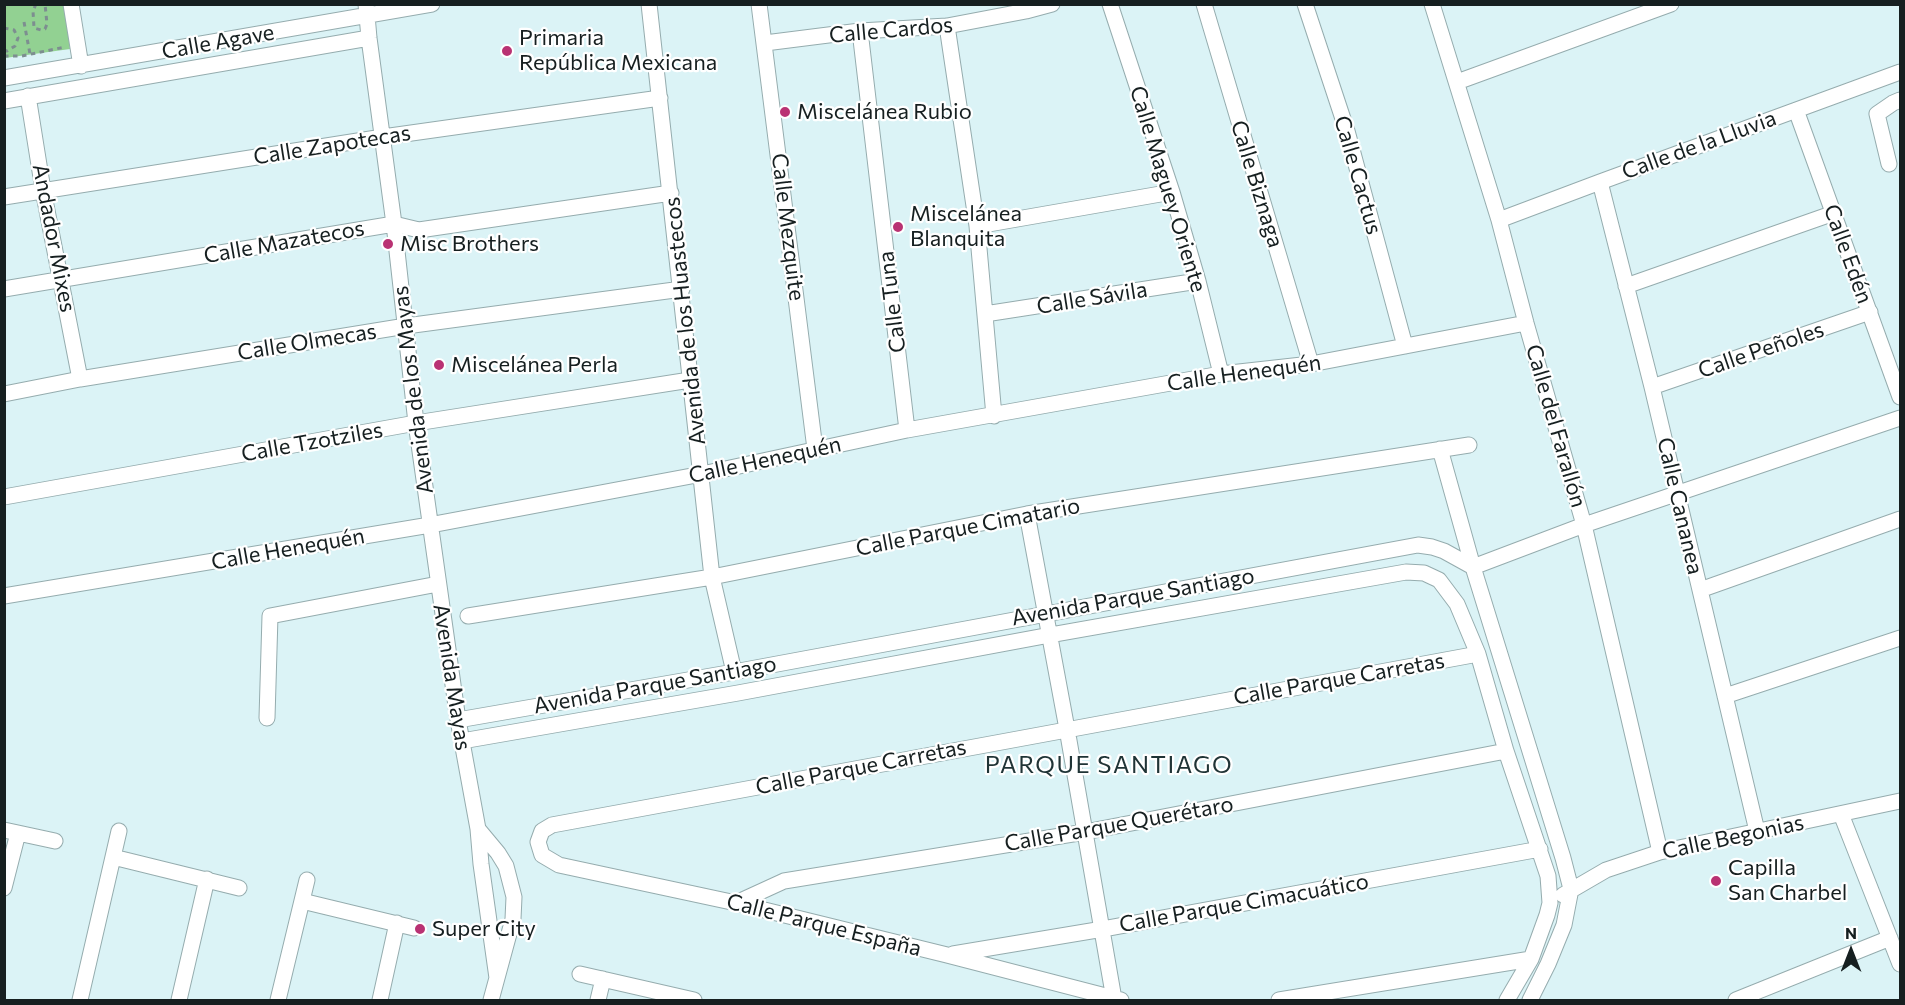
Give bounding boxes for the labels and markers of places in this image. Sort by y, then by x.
place label: Primaria República Mexicana [519,25,717,76]
marker: Primaria República Mexicana [500,44,514,58]
place label: Miscelánea Rubio [797,99,972,125]
marker: Miscelánea Rubio [778,105,792,119]
place label: Miscelánea Blanquita [910,201,1022,252]
marker: Miscelánea Blanquita [891,220,905,234]
place label: Misc Brothers [400,231,539,257]
marker: Misc Brothers [381,237,395,251]
place label: Miscelánea Perla [451,352,618,378]
marker: Miscelánea Perla [432,358,446,372]
place label: Capilla San Charbel [1728,855,1847,906]
marker: Capilla San Charbel [1709,874,1723,888]
place label: Super City [432,916,536,942]
marker: Super City [413,922,427,936]

